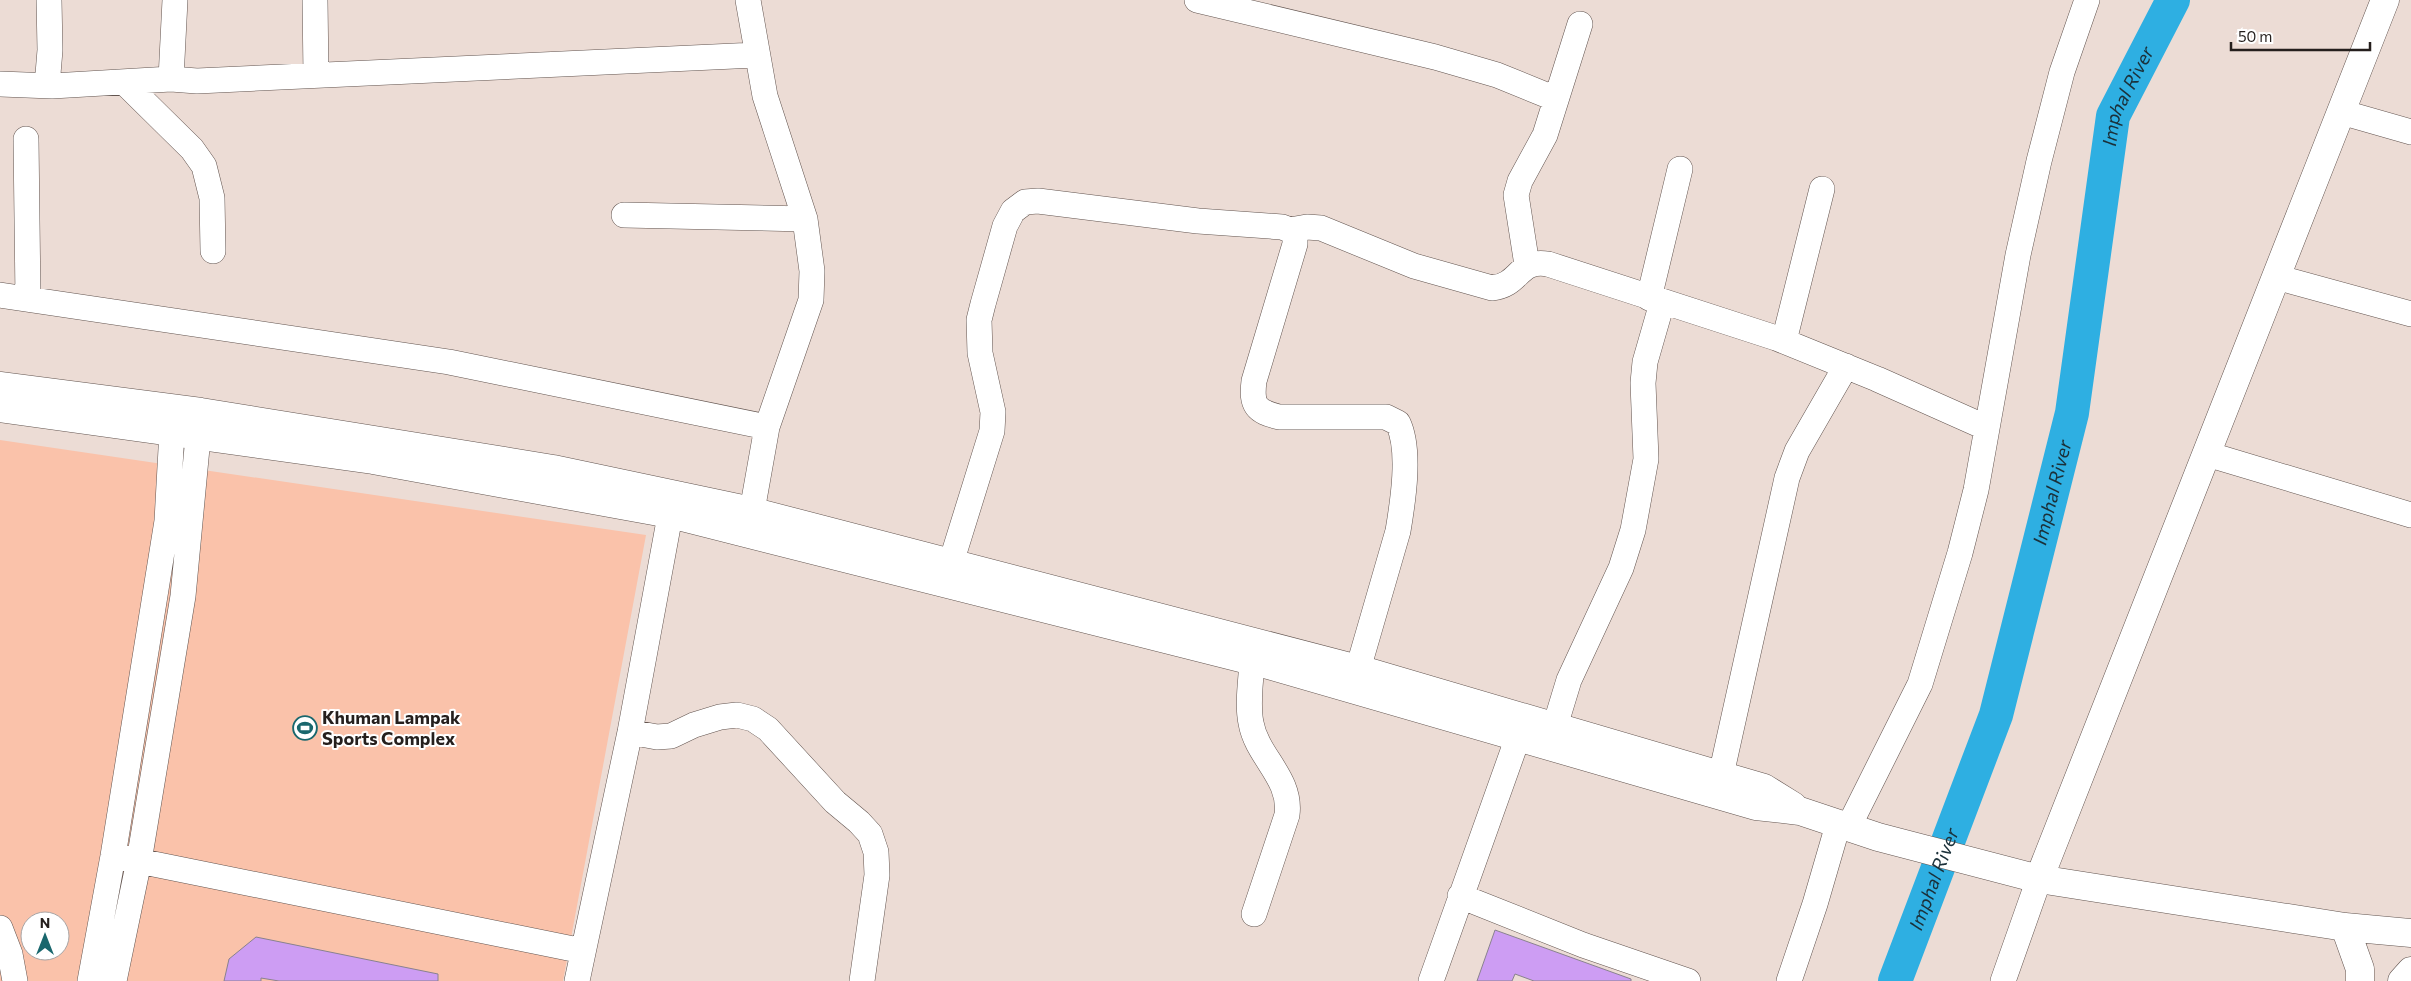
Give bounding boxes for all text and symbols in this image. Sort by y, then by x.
scale bar [2231,20,2370,52]
text: 50 m [2238,27,2272,45]
water label: Imphal River [2097,41,2159,148]
water label: Imphal River [2027,436,2076,547]
place label: Khuman Lampak Sports Complex [322,706,461,749]
sports icon: Khuman Lampak Sports Complex [292,715,318,741]
water label: Imphal River [1903,823,1964,933]
north arrow [20,911,70,961]
text: N [40,914,50,931]

